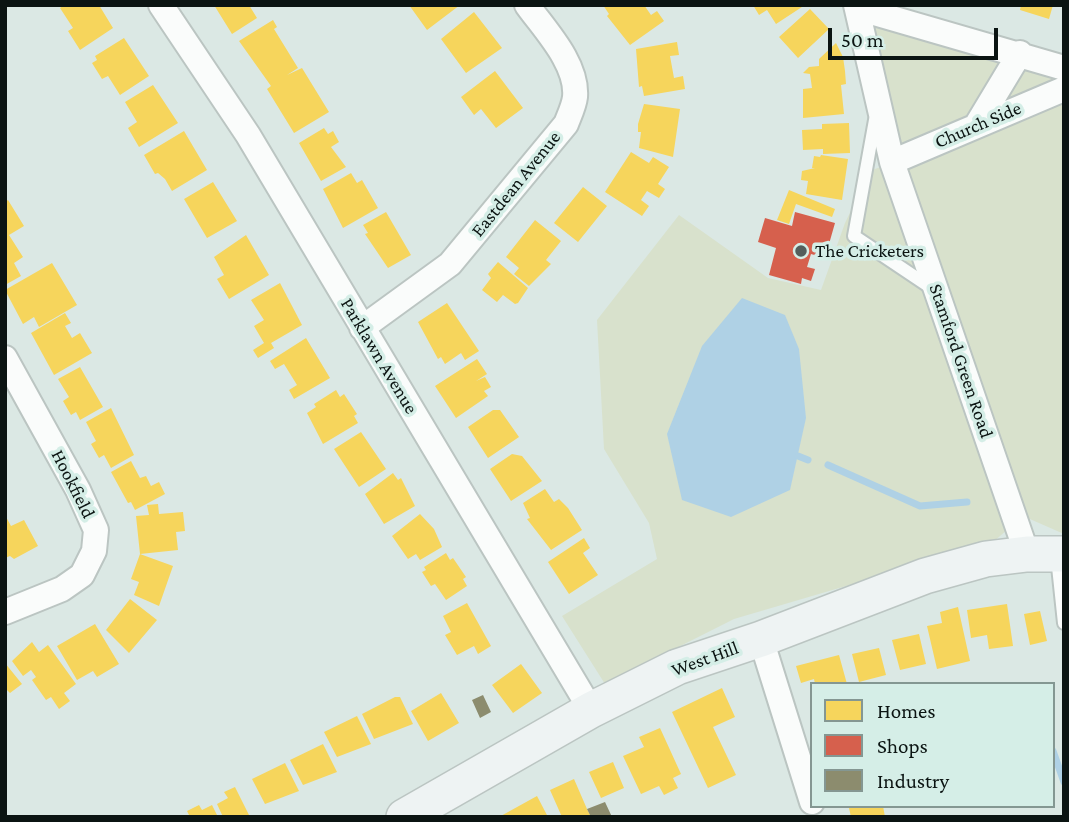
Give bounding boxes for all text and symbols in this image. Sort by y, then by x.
scale bar [831,14,1001,58]
text: 50 m [841,28,884,52]
street label: Church Side [931,97,1025,153]
street label: Eastdean Avenue [466,126,566,242]
place label: The Cricketers [815,240,924,262]
marker: The Cricketers [793,243,809,259]
street label: Stamford Green Road [924,281,998,441]
street label: Parklawn Avenue [335,294,423,418]
street label: Hookfield [46,446,100,522]
street label: West Hill [668,636,742,682]
legend [810,682,1055,808]
text: Homes [877,699,936,723]
text: Shops [877,734,928,758]
text: Industry [877,769,949,793]

